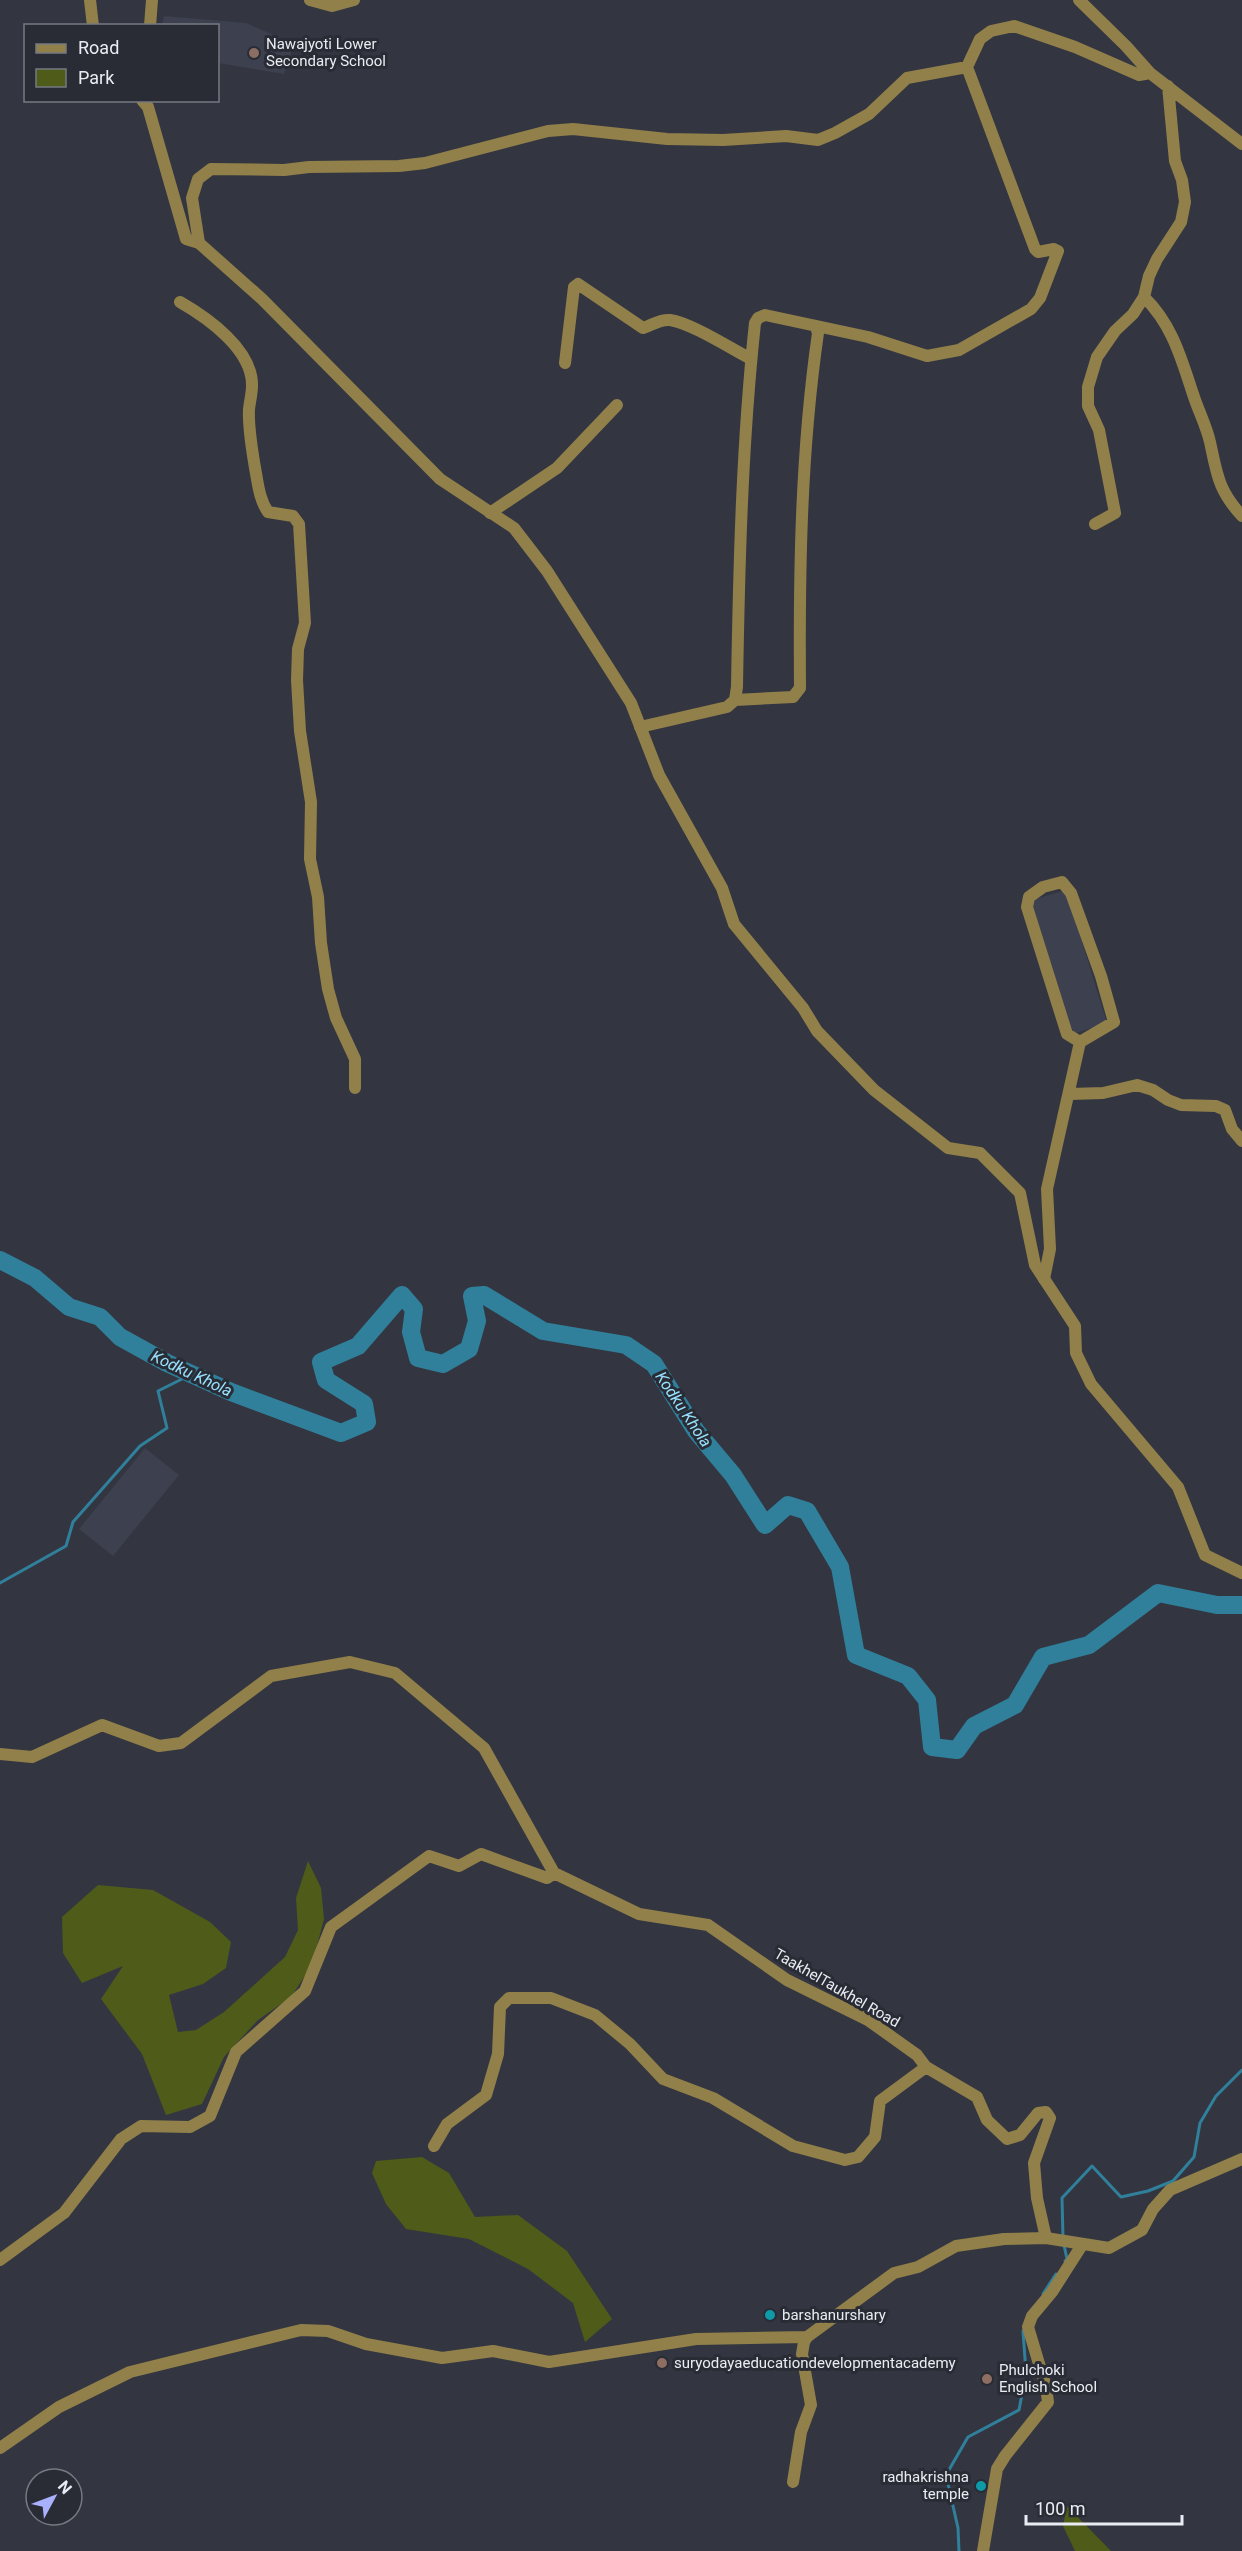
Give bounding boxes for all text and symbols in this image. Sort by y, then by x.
legend [24,24,219,102]
place label: Nawajyoti Lower Secondary School [266,35,386,70]
text: Road [78,37,119,58]
marker: Nawajyoti Lower Secondary School [247,46,261,60]
text: Park [78,67,115,88]
water label: Kodku Khola [148,1346,235,1400]
water label: Kodku Khola [651,1368,716,1451]
street label: TaakhelTaukhel Road [771,1945,903,2031]
place label: barshanurshary [782,2306,886,2324]
marker: barshanurshary [763,2308,777,2322]
place label: suryodayaeducationdevelopmentacademy [674,2354,956,2372]
marker: suryodayaeducationdevelopmentacademy [655,2356,669,2370]
place label: Phulchoki English School [999,2361,1097,2396]
marker: Phulchoki English School [980,2372,994,2386]
north arrow [24,2467,84,2527]
place label: radhakrishna temple [882,2468,969,2503]
text: N [54,2477,76,2498]
marker: radhakrishna temple [974,2479,988,2493]
scale bar [1026,2488,1182,2526]
text: 100 m [1035,2498,1086,2519]

